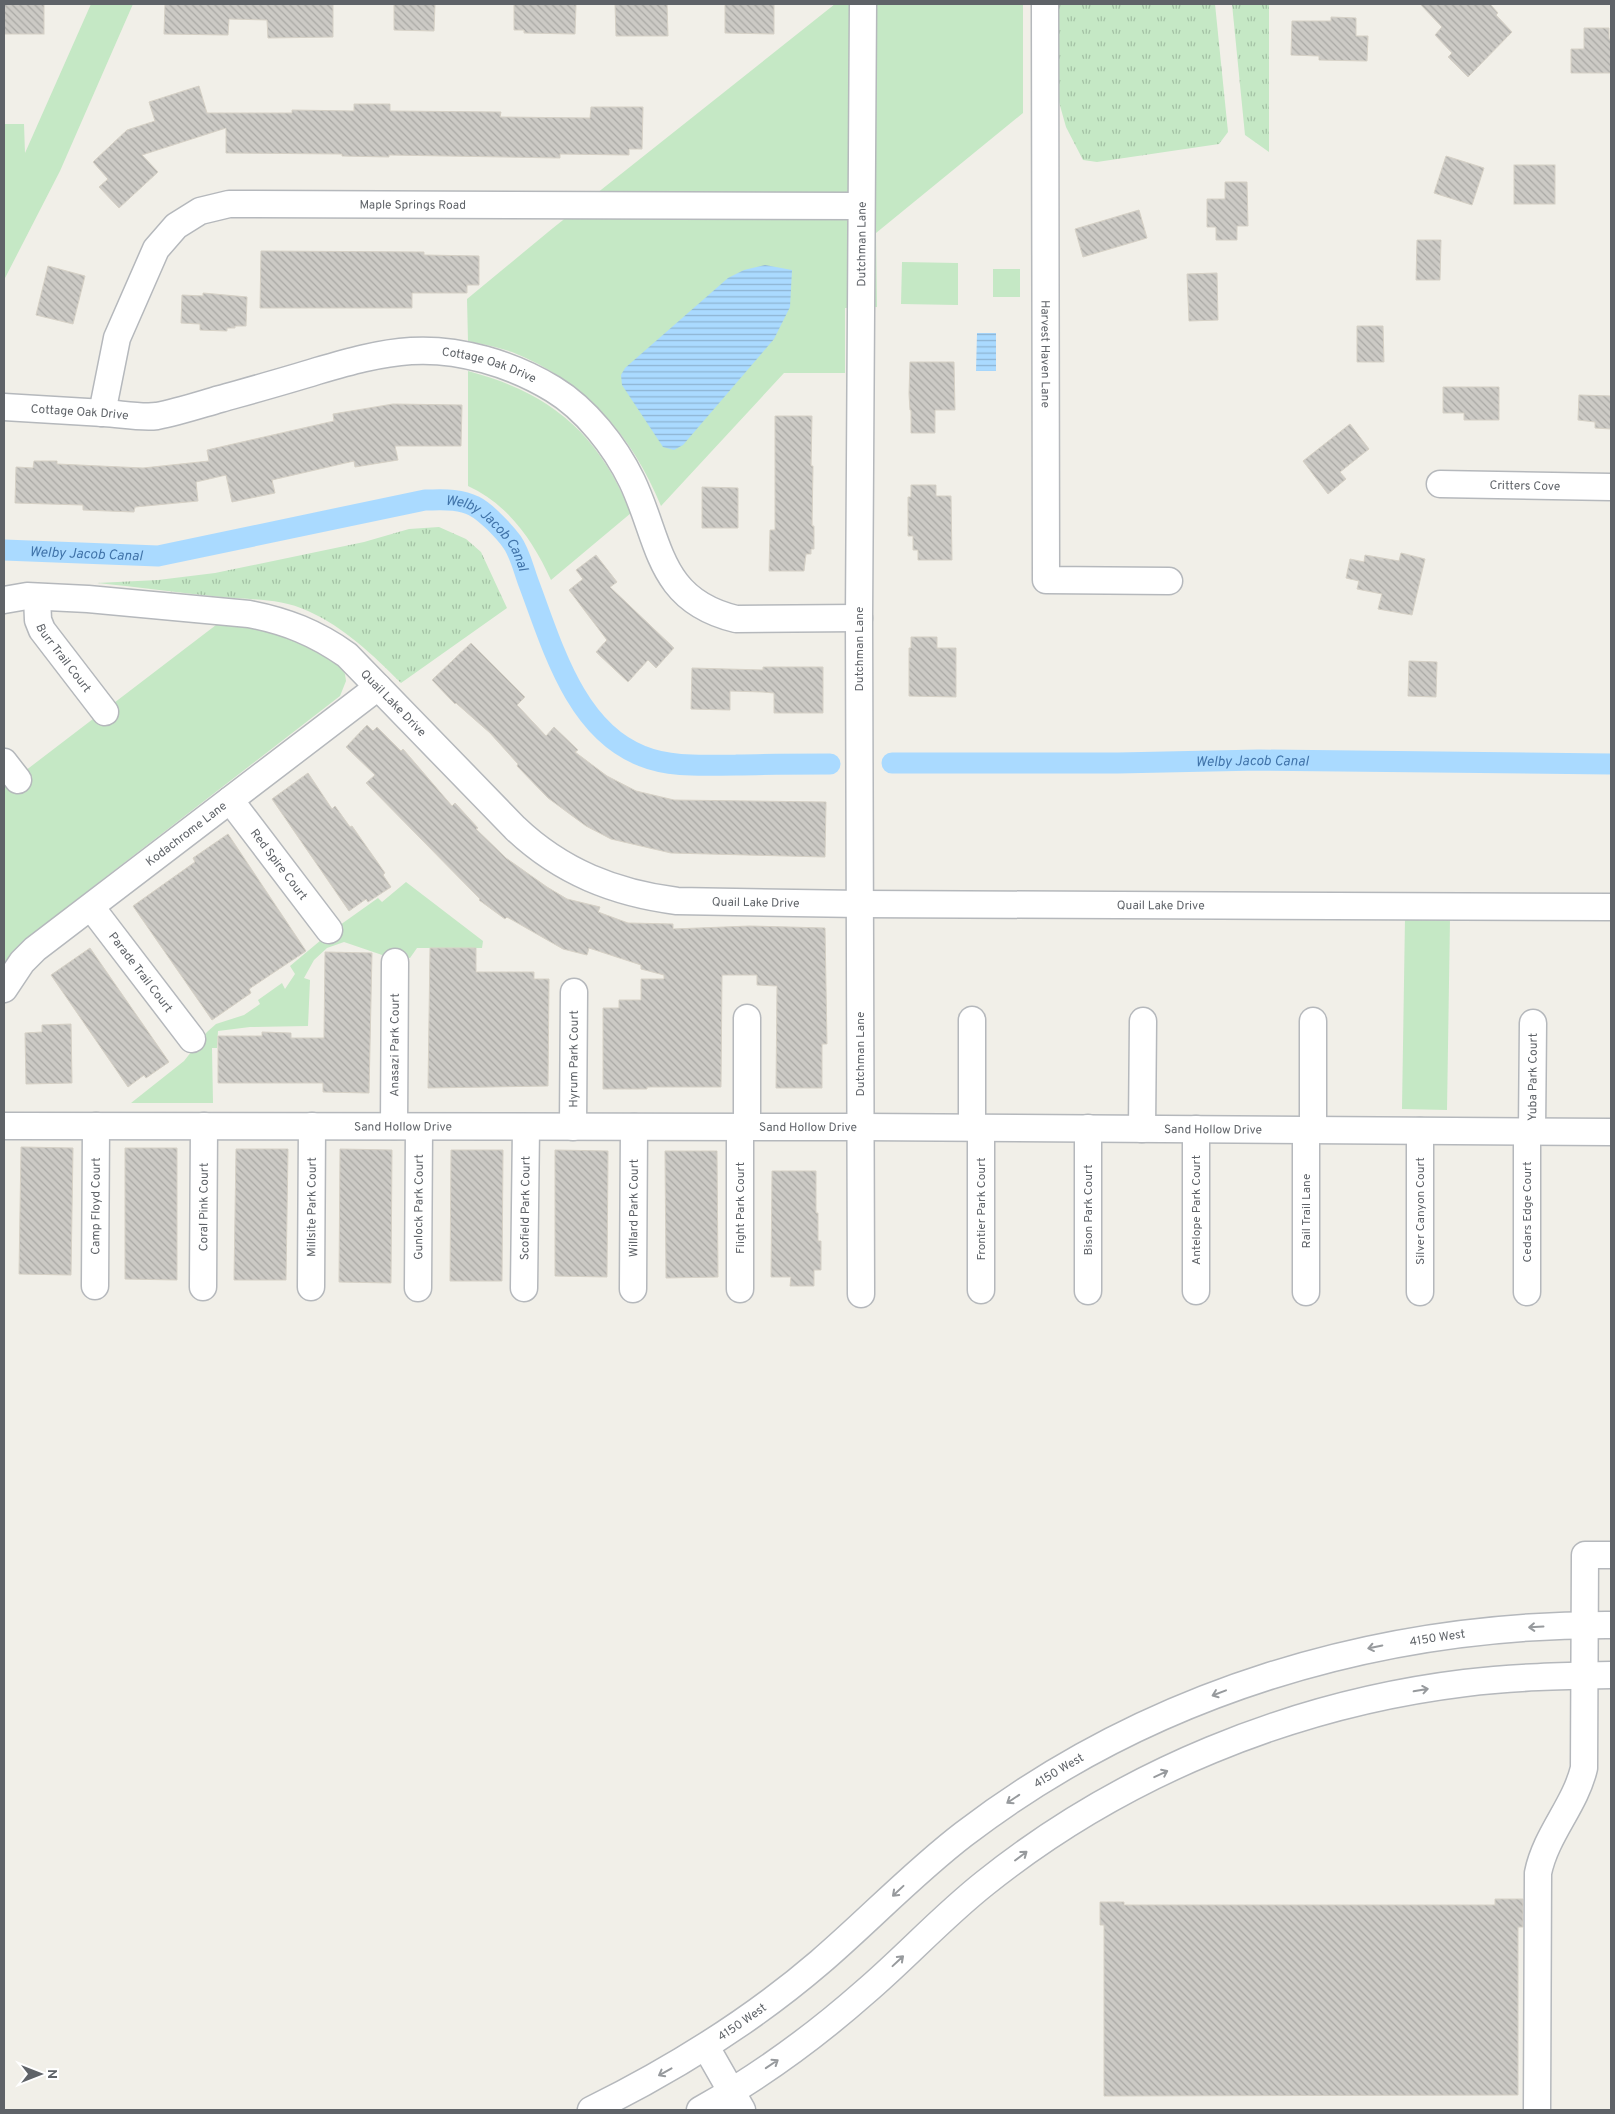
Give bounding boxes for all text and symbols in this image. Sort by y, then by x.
street label: Maple Springs Road [359,197,466,214]
street label: Dutchman Lane [854,201,871,287]
street label: Harvest Haven Lane [1037,300,1053,408]
street label: Cottage Oak Drive [441,345,539,387]
street label: Cottage Oak Drive [30,402,129,424]
street label: Critters Cove [1489,478,1561,495]
water label: Welby Jacob Canal [445,493,531,575]
water label: Welby Jacob Canal [29,544,144,565]
street label: Dutchman Lane [852,606,868,692]
street label: Burr Trail Court [31,622,94,696]
street label: Quail Lake Drive [356,667,429,741]
water label: Welby Jacob Canal [1195,753,1310,771]
street label: Kodachrome Lane [143,798,231,870]
street label: Red Spire Court [246,826,311,904]
street label: Quail Lake Drive [712,895,800,912]
street label: Quail Lake Drive [1117,898,1205,914]
street label: Parade Trail Court [104,929,176,1016]
street label: Anasazi Park Court [387,993,404,1097]
street label: Hyrum Park Court [566,1010,583,1108]
street label: Dutchman Lane [853,1011,869,1097]
street label: Yuba Park Court [1525,1033,1542,1121]
street label: Sand Hollow Drive [354,1119,452,1136]
street label: Sand Hollow Drive [759,1120,857,1136]
street label: Sand Hollow Drive [1164,1122,1262,1139]
street label: Gunlock Park Court [411,1154,428,1260]
street label: Antelope Park Court [1189,1155,1205,1265]
street label: Scofield Park Court [517,1156,535,1260]
street label: Camp Floyd Court [88,1157,105,1255]
street label: Millsite Park Court [304,1157,321,1257]
street label: Frontier Park Court [974,1157,990,1261]
street label: Silver Canyon Court [1413,1157,1429,1265]
street label: Willard Park Court [626,1159,643,1257]
street label: Flight Park Court [733,1162,749,1254]
street label: Cedars Edge Court [1520,1162,1536,1262]
street label: Coral Pink Court [196,1163,213,1251]
street label: Bison Park Court [1081,1165,1097,1255]
street label: Rail Trail Lane [1299,1174,1315,1248]
one-way arrow [1528,1622,1544,1631]
street label: 4150 West [1408,1627,1466,1651]
one-way arrow [1367,1643,1383,1652]
one-way arrow [1413,1684,1429,1694]
one-way arrow [1212,1690,1227,1699]
street label: 4150 West [1031,1750,1087,1793]
one-way arrow [1153,1768,1168,1778]
one-way arrow [1006,1794,1020,1805]
one-way arrow [1014,1851,1028,1861]
one-way arrow [891,1885,904,1897]
one-way arrow [891,1955,904,1967]
street label: 4150 West [715,2000,770,2045]
north arrow [15,2049,65,2099]
one-way arrow [765,2059,779,2069]
one-way arrow [657,2067,672,2077]
text: N [43,2069,60,2079]

